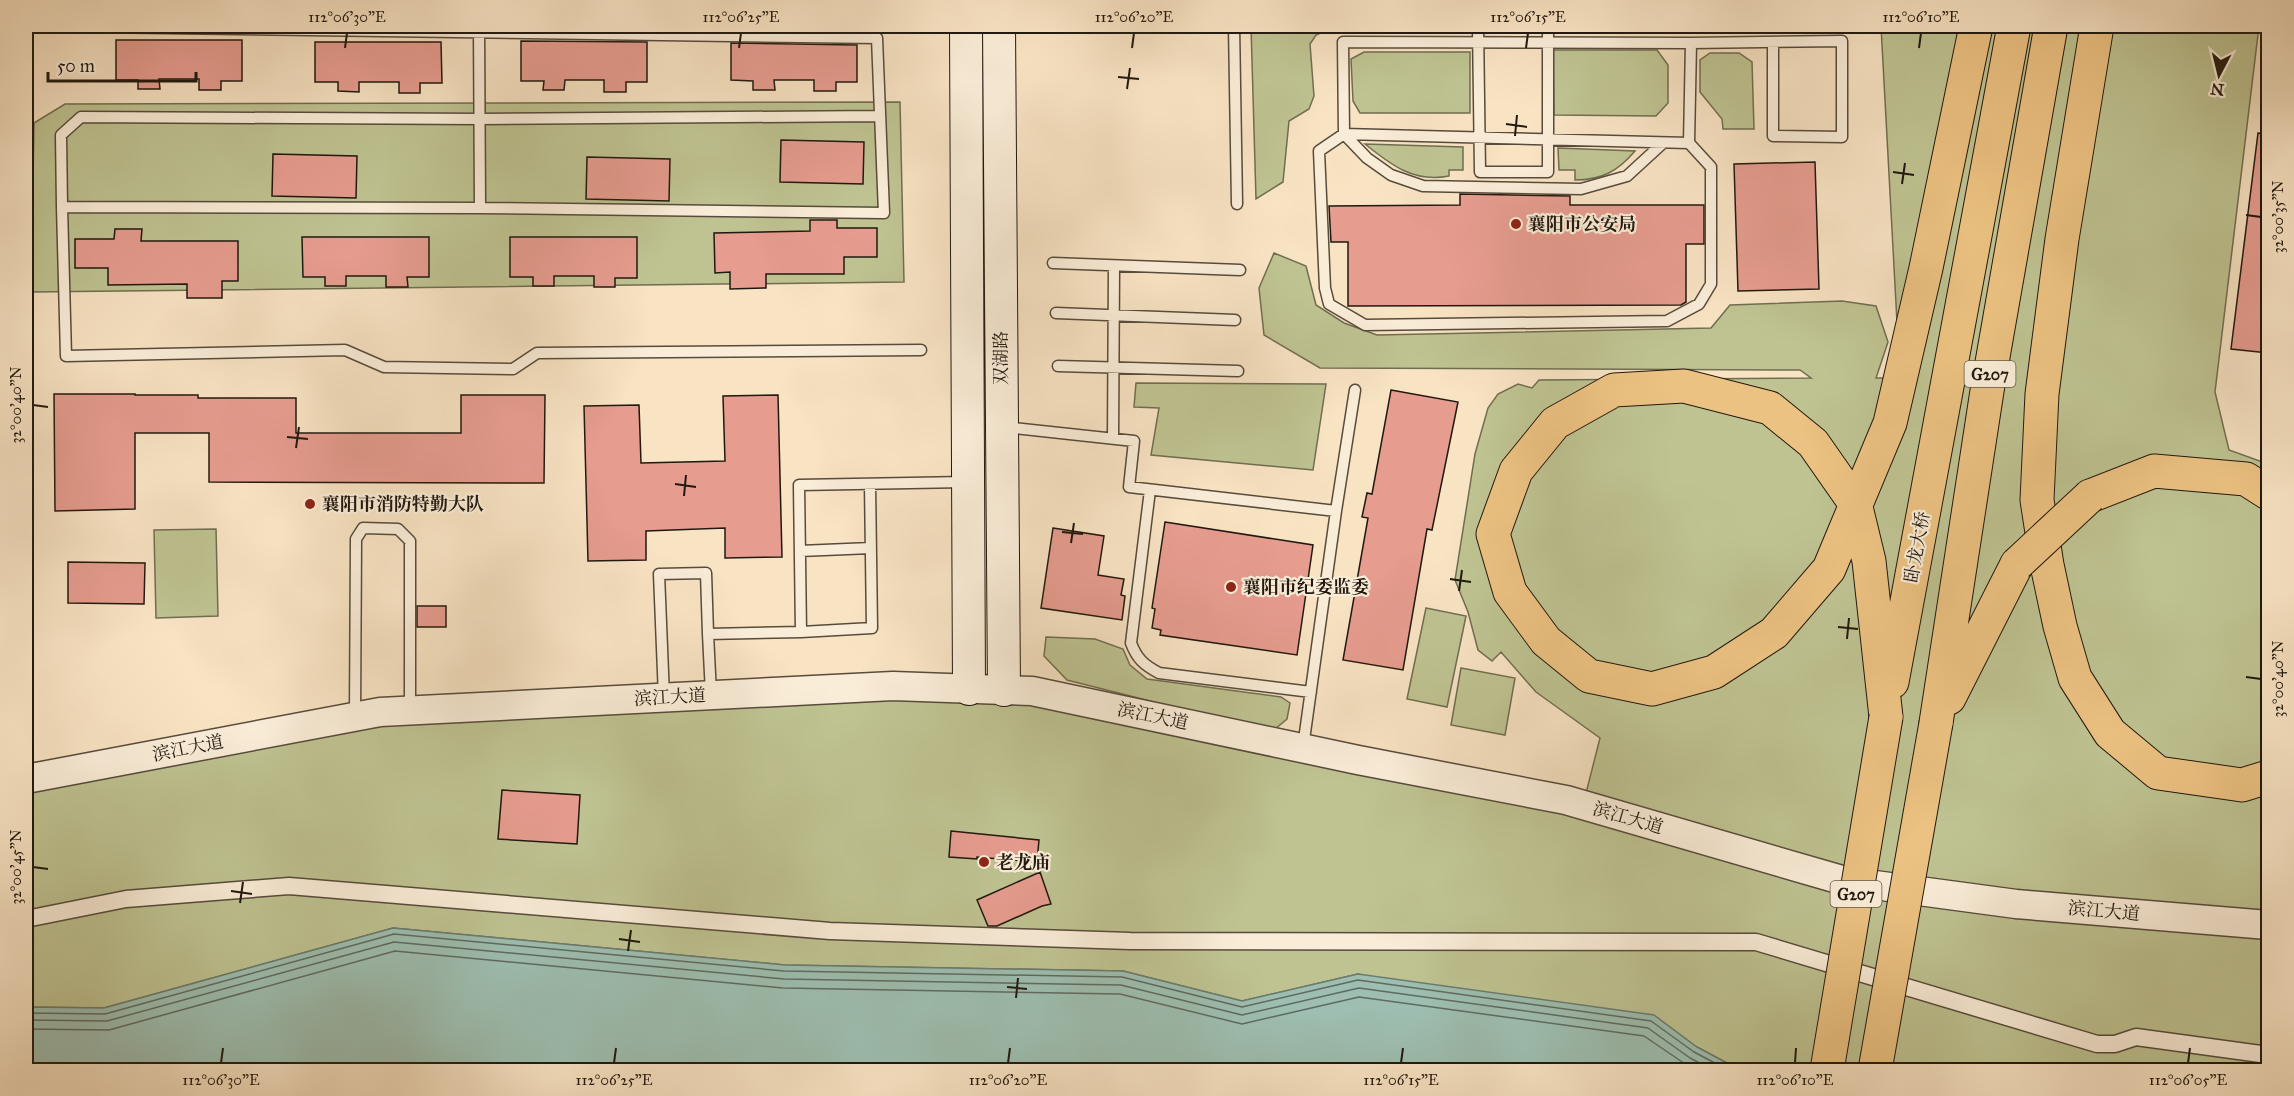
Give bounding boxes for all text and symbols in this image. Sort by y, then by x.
text: 112°06'30"E [308,8,386,26]
text: 112°06'25"E [703,8,780,26]
text: 112°06'20"E [1095,8,1174,26]
text: 112°06'15"E [1490,8,1566,26]
text: 112°06'10"E [1882,8,1960,26]
scale bar [48,45,196,83]
north arrow [2189,45,2249,105]
text: 50 m [57,55,95,77]
text: N [2209,79,2225,100]
text: 32°00'35"N [2269,180,2287,253]
place label: 襄阳市公安局 [1528,213,1636,235]
marker: 襄阳市公安局 [1509,217,1523,231]
street label: 双湖路 [990,331,1012,385]
road number: G207 [1964,361,2016,387]
text: 32°00'40"N [7,366,25,443]
place label: 襄阳市消防特勤大队 [322,493,484,515]
marker: 襄阳市消防特勤大队 [303,497,317,511]
street label: 卧龙大桥 [1900,510,1934,584]
place label: 襄阳市纪委监委 [1243,576,1369,598]
marker: 襄阳市纪委监委 [1224,580,1238,594]
text: 32°00'40"N [2269,640,2287,717]
street label: 滨江大道 [633,684,707,710]
street label: 滨江大道 [1115,698,1191,734]
street label: 滨江大道 [151,730,225,766]
street label: 滨江大道 [1590,798,1666,838]
text: 32°00'45"N [7,829,25,905]
place label: 老龙庙 [996,851,1050,873]
marker: 老龙庙 [977,855,991,869]
road number: G207 [1830,881,1882,907]
street label: 滨江大道 [2067,897,2141,925]
text: 112°06'30"E [182,1071,260,1089]
text: 112°06'25"E [576,1071,653,1089]
text: 112°06'20"E [969,1071,1048,1089]
text: 112°06'15"E [1363,1071,1439,1089]
text: 112°06'10"E [1756,1071,1834,1089]
text: 112°06'05"E [2149,1071,2227,1089]

